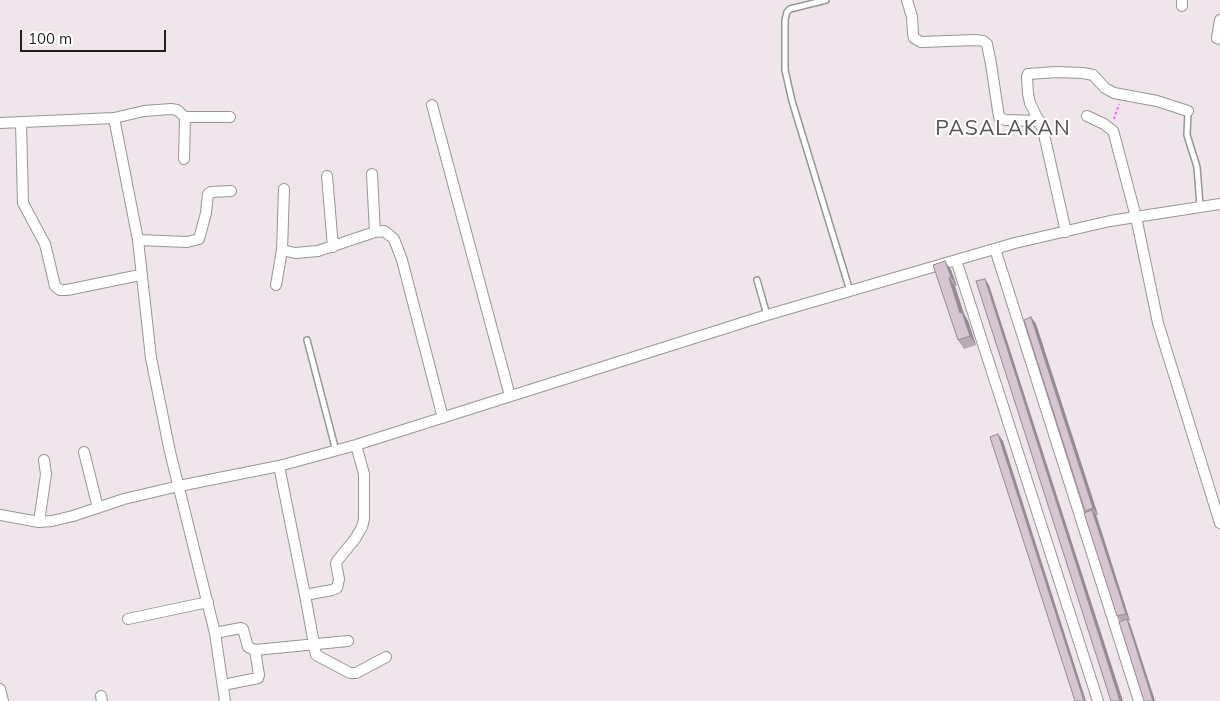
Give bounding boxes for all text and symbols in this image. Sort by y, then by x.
scale bar [22,20,169,52]
text: 100 m [28,29,72,48]
district label: PASALAKAN [934,116,1072,142]

